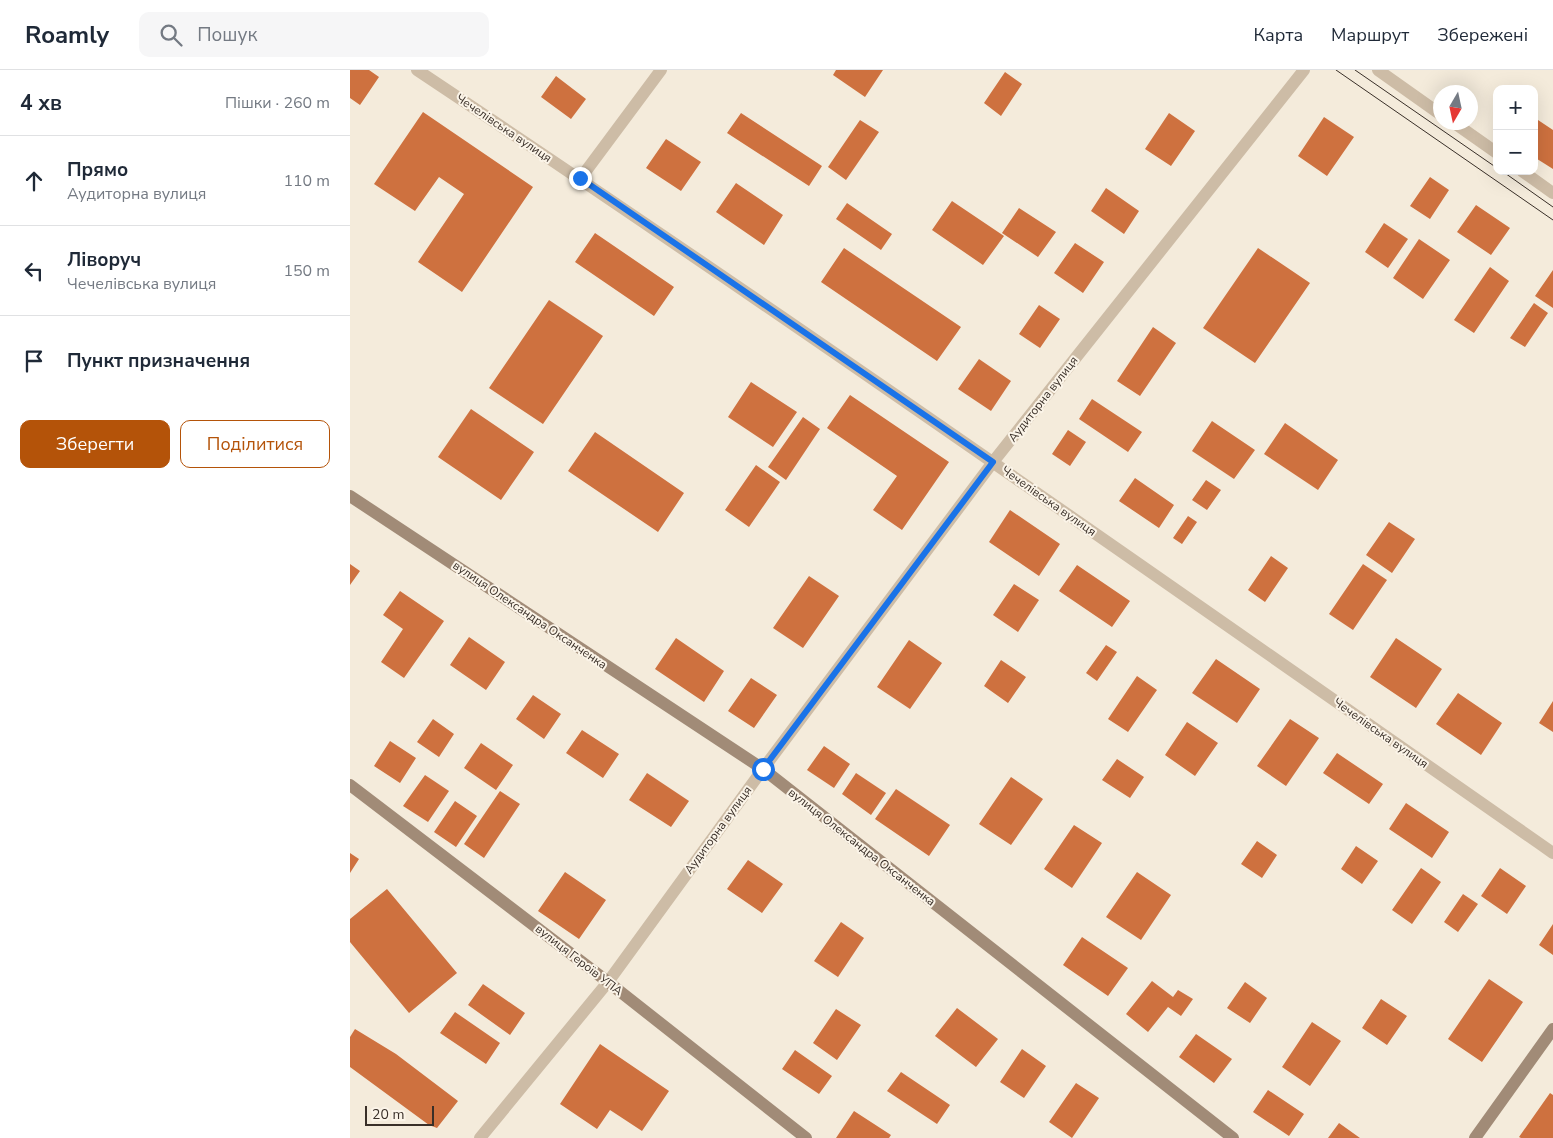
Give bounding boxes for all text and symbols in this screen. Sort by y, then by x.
search box [139,12,489,57]
text: Roamly [25,19,109,51]
icon: search [157,21,185,49]
text: Пошук [197,22,257,48]
text: Карта [1254,23,1303,47]
text: Маршрут [1331,23,1409,47]
text: Збережені [1437,23,1528,47]
north arrow [1433,85,1478,130]
map controls [1493,85,1538,175]
button: + [1493,85,1538,130]
text: 4 хв [20,89,62,117]
street label: Чечелівська вулиця [453,90,555,166]
text: Пішки · 260 m [225,92,330,114]
button: − [1493,130,1538,175]
text: Прямо [67,157,128,183]
icon: ahead [20,167,48,195]
route end [569,167,592,190]
text: 110 m [283,170,330,192]
text: Аудиторна вулиця [67,183,206,205]
text: Ліворуч [67,247,141,273]
icon: left [20,257,48,285]
text: 150 m [283,260,330,282]
text: Чечелівська вулиця [67,273,217,295]
icon: arrive [20,347,48,375]
text: Пункт призначення [67,348,250,374]
street label: Аудиторна вулиця [1005,353,1081,445]
button: Зберегти [20,420,170,468]
button: Поділитися [180,420,330,468]
street label: Чечелівська вулиця [998,462,1100,540]
street label: вулиця Олександра Оксанченка [450,557,610,673]
street label: Чечелівська вулиця [1330,694,1432,772]
route start [752,758,775,781]
street label: Аудиторна вулиця [681,783,755,877]
street label: вулиця Олександра Оксанченка [785,785,939,909]
street label: вулиця Героїв УПА [532,921,626,999]
scale bar [365,1103,434,1126]
text: 20 m [372,1105,404,1124]

